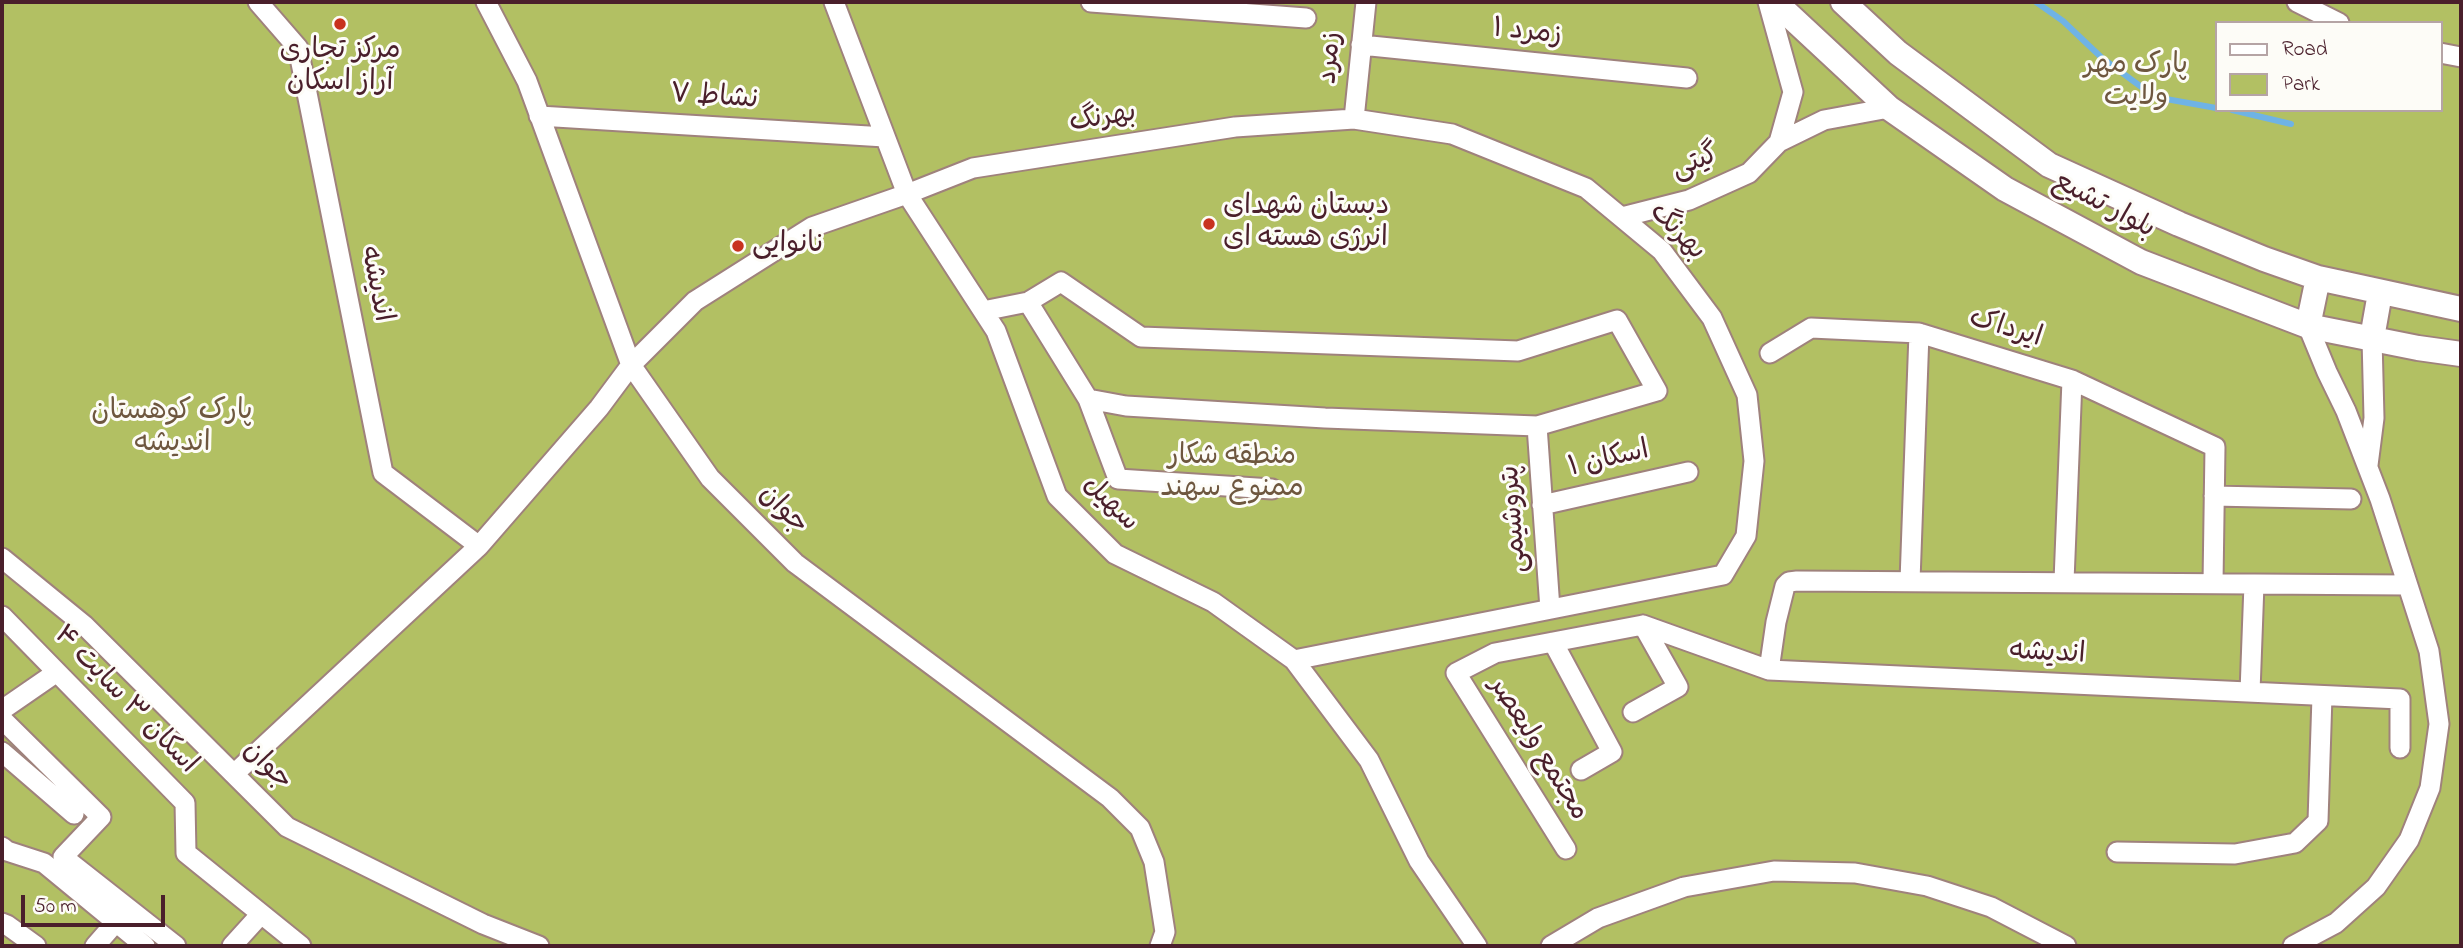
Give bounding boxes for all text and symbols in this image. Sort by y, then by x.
street label: زمرد ۱ [1491,14,1563,54]
marker: مرکز تجاری آراز اسکان [332,16,348,32]
legend [2214,21,2442,112]
street label: زمرد [1313,30,1351,86]
place label: مرکز تجاری آراز اسکان [280,35,400,101]
text: Road [2282,35,2328,65]
park label: پارک مهر ولایت [2084,50,2188,116]
text: Park [2282,70,2320,100]
street label: نشاط ۷ [669,79,759,119]
street label: بهرنگ [1067,98,1139,142]
street label: گیتی [1667,139,1725,189]
street label: بلوار تشیع [2046,166,2160,248]
place label: دبستان شهدای انرژی هسته ای [1223,191,1389,257]
street label: بهرنگ [1641,197,1711,269]
marker: دبستان شهدای انرژی هسته ای [1201,216,1217,232]
place label: نانوایی [752,229,825,263]
marker: نانوایی [730,238,746,254]
street label: اندیشه [350,243,398,325]
street label: ایرداک [1964,303,2046,357]
park label: پارک کوهستان اندیشه [91,396,253,462]
street label: اسکان ۱ [1565,435,1653,487]
park label: منطقه شکار ممنوع سهند [1160,441,1304,507]
street label: پتروشیمی [1495,464,1537,574]
street label: سهیل [1074,470,1144,540]
street label: جوان [750,479,814,543]
street label: اسکان ۳ سایت ۴ [45,620,203,782]
street label: اندیشه [2008,636,2086,674]
street label: مجتمع ولیعصر [1480,672,1594,828]
street label: جوان [234,735,298,799]
scale bar [24,881,168,925]
text: 50 m [34,892,77,922]

